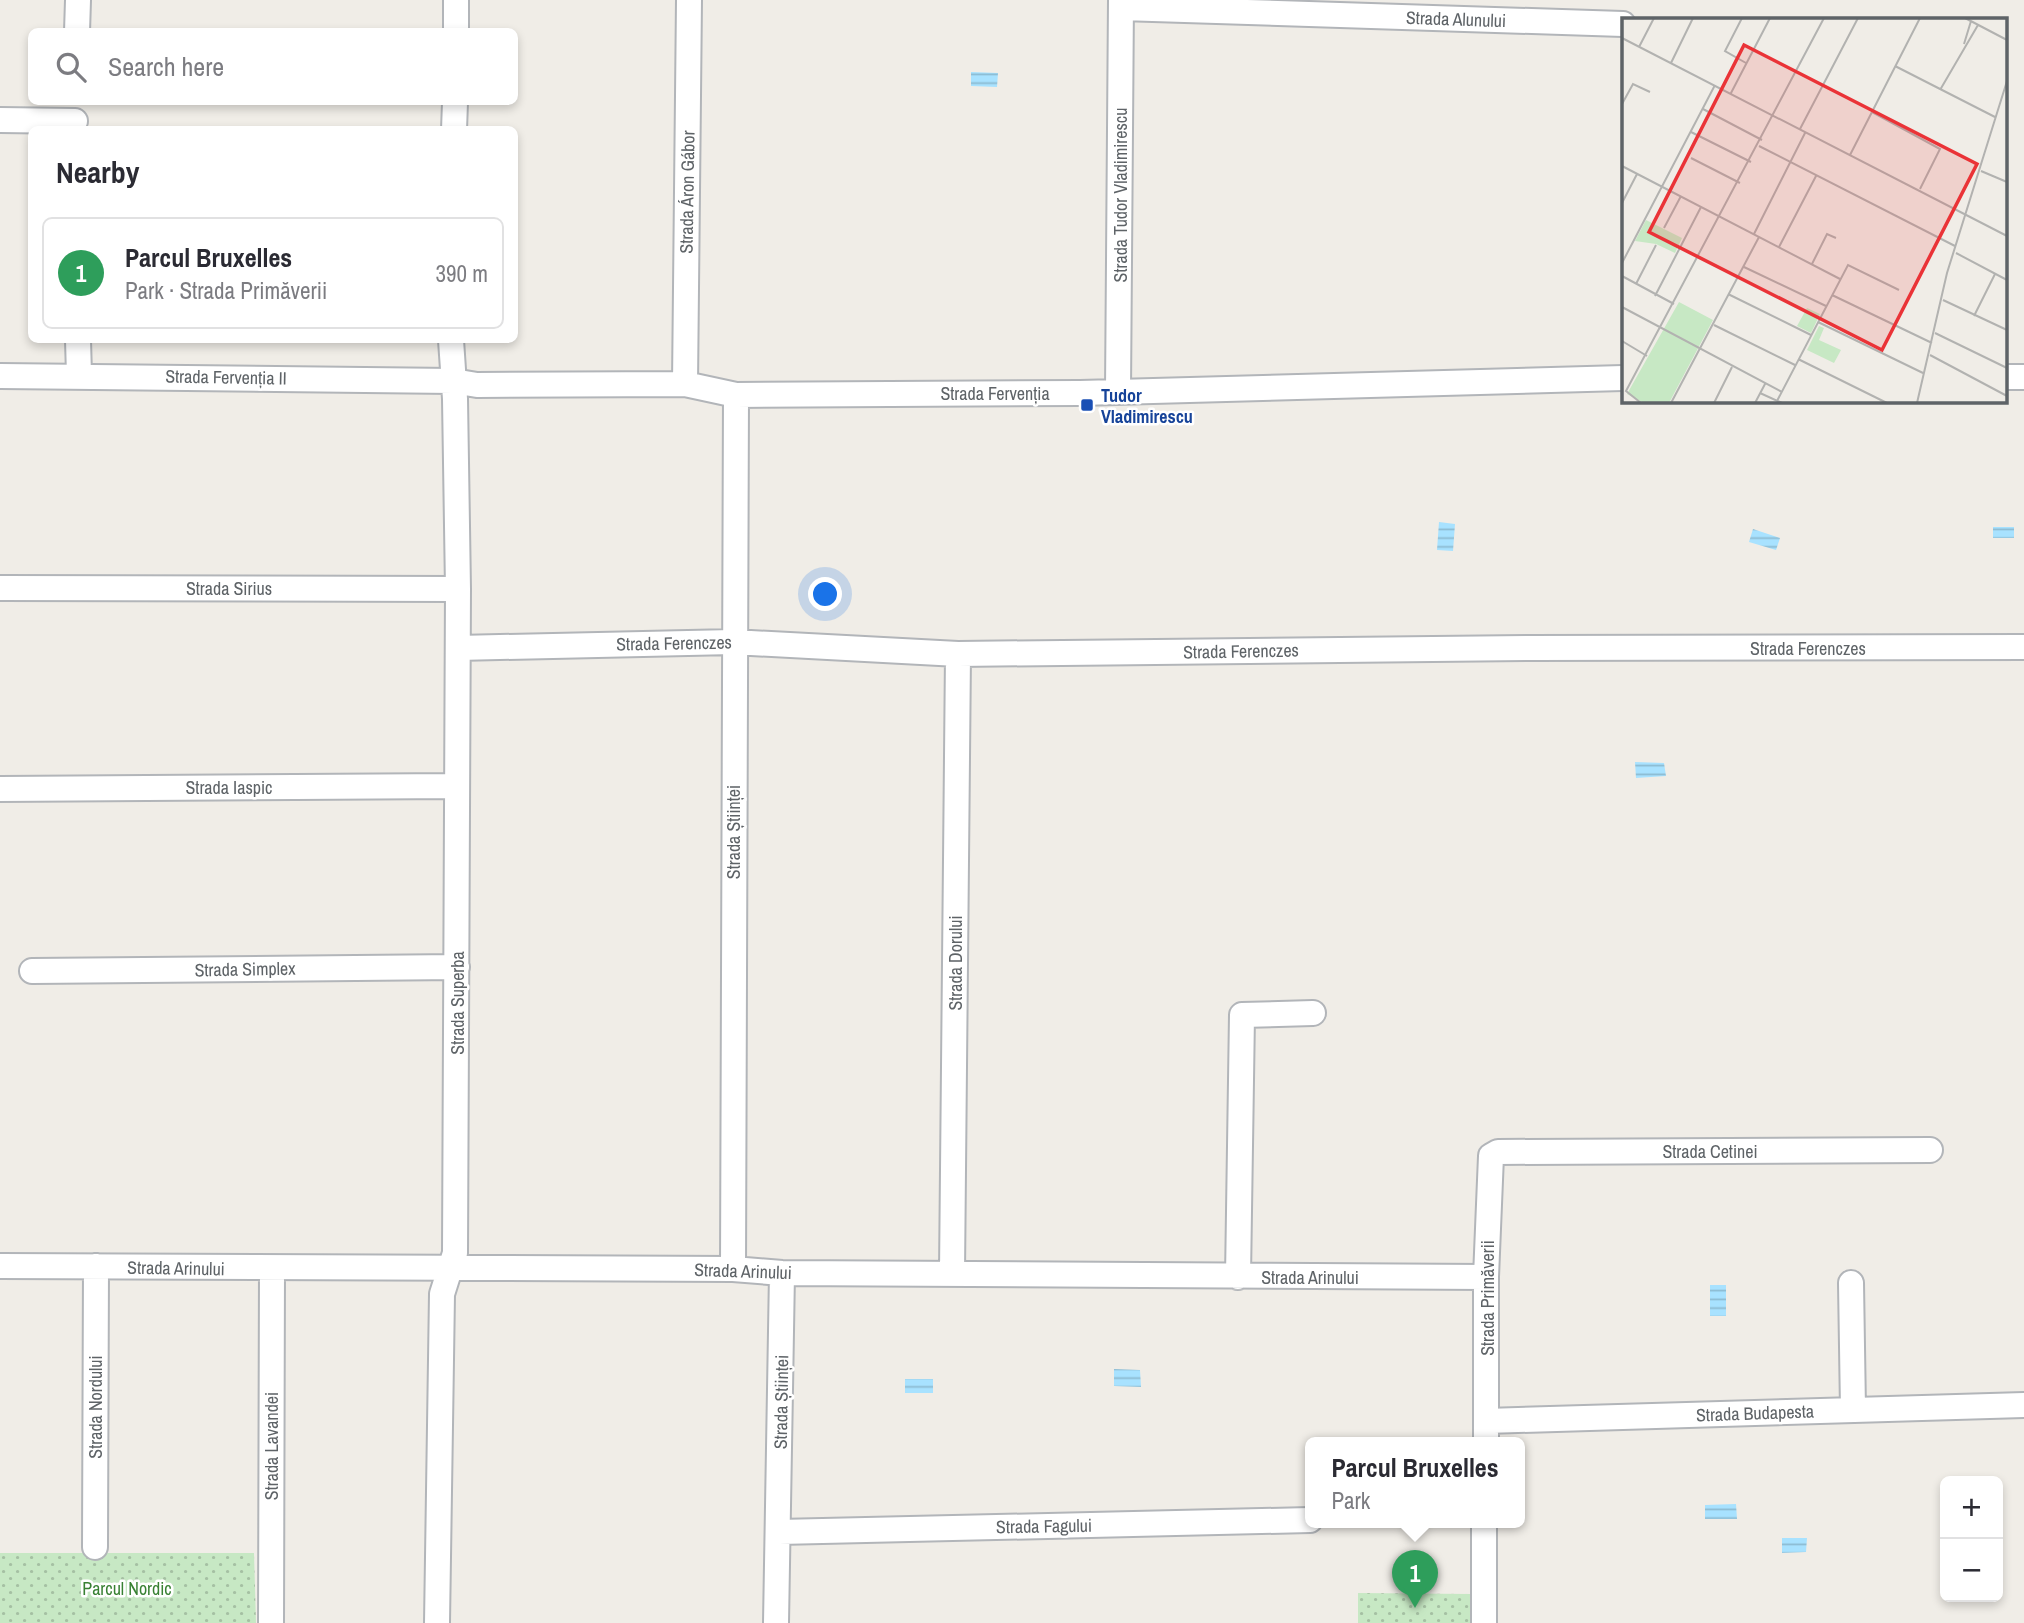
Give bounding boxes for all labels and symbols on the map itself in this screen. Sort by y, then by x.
street label: Strada Alunului [1406,5,1506,33]
inset map [1622,18,2007,402]
street label: Strada Tudor Vladimirescu [1108,108,1133,282]
street label: Strada Áron Gábor [673,130,701,254]
street label: Strada Fervenția II [165,363,287,391]
street label: Strada Fervenția [940,381,1050,406]
place label: Tudor Vladimirescu [1101,383,1193,429]
marker: Tudor Vladimirescu [1079,397,1095,413]
street label: Strada Sirius [186,576,272,601]
your location [808,577,842,611]
street label: Strada Ferenczes [616,629,732,657]
street label: Strada Ferenczes [1750,636,1866,661]
street label: Strada Ferenczes [1183,637,1299,665]
street label: Strada Iaspic [186,775,272,800]
street label: Strada Științei [721,785,746,879]
street label: Strada Dorului [943,915,968,1011]
street label: Strada Superba [445,951,470,1055]
street label: Strada Simplex [194,956,296,982]
street label: Strada Cetinei [1662,1139,1758,1164]
street label: Strada Primăverii [1475,1240,1500,1356]
street label: Strada Arinului [127,1255,225,1281]
street label: Strada Arinului [694,1257,792,1285]
street label: Strada Arinului [1261,1265,1359,1290]
street label: Strada Nordului [83,1355,108,1459]
street label: Strada Științei [768,1355,794,1449]
street label: Strada Lavandei [259,1392,284,1500]
street label: Strada Budapesta [1696,1398,1814,1428]
street label: Strada Fagului [996,1513,1092,1539]
pin: 1 [1392,1550,1438,1608]
park label: Parcul Nordic [82,1576,172,1601]

